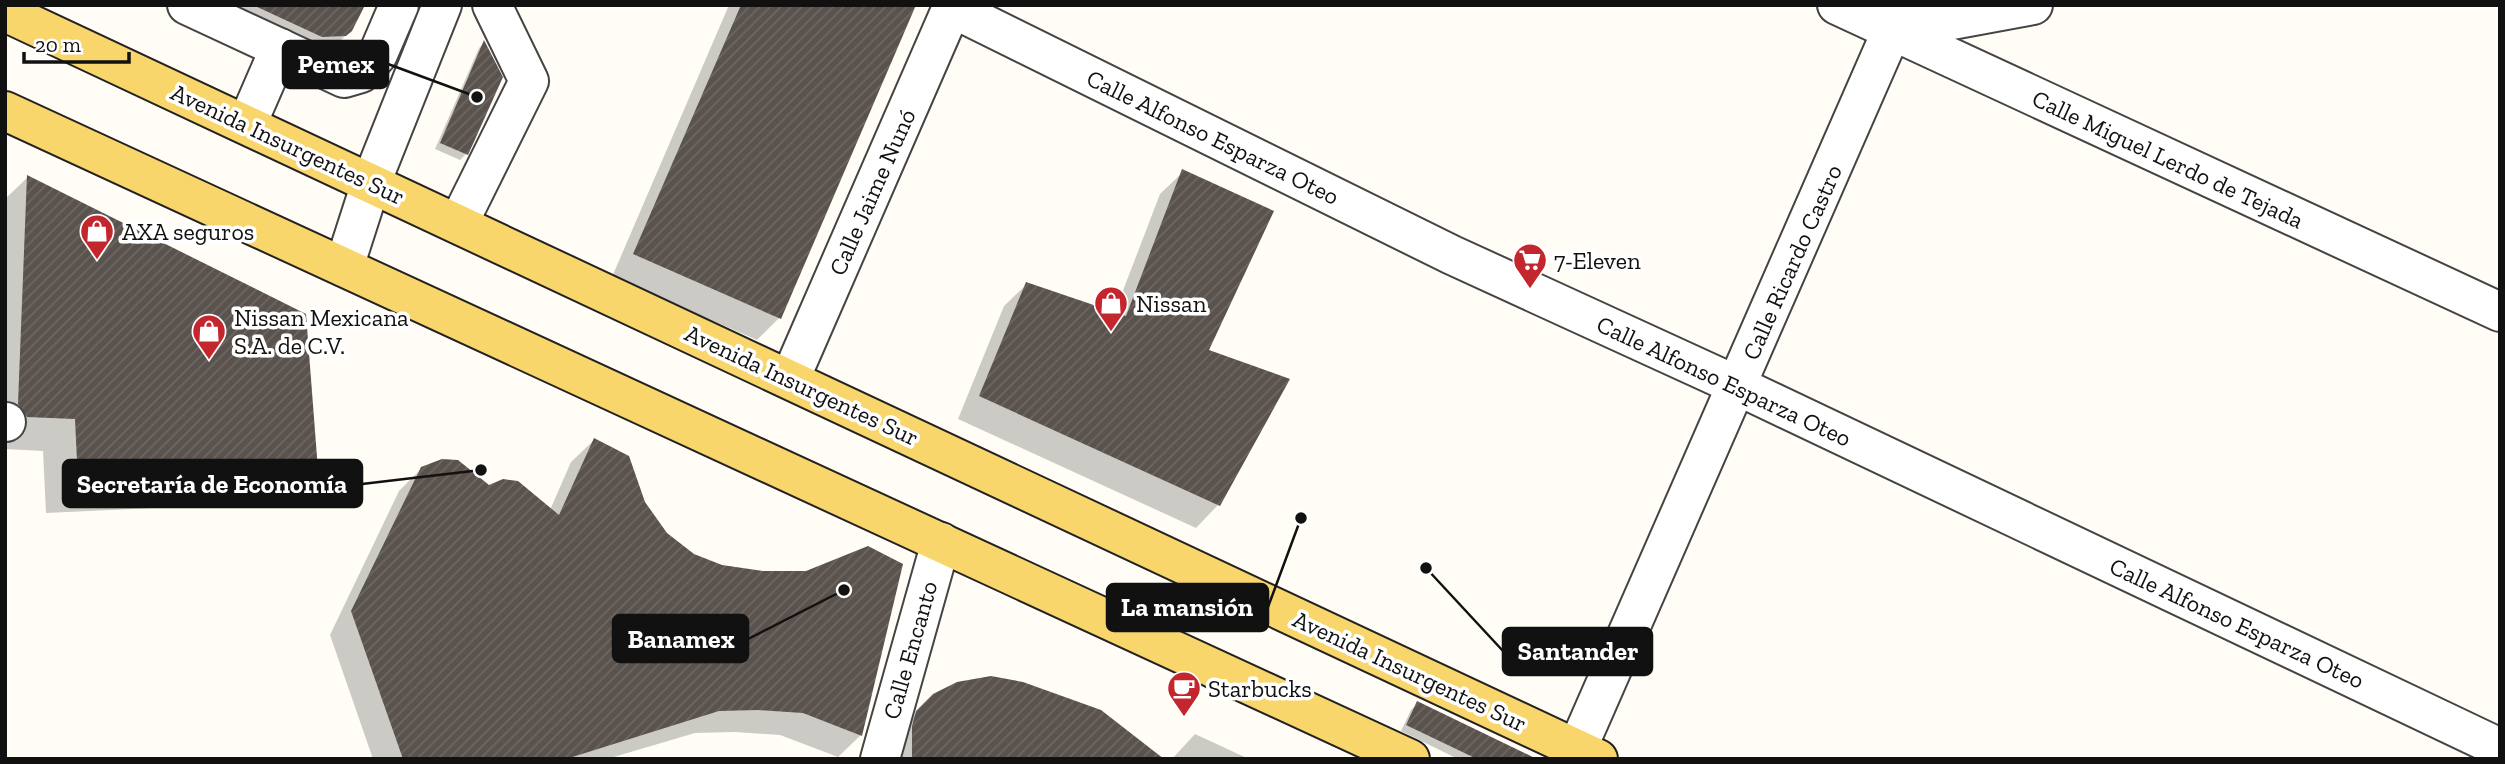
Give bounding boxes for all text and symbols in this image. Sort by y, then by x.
scale bar [24,21,130,65]
text: 20 m [35,32,81,57]
callout: Pemex [283,41,388,88]
text: Pemex [298,48,375,80]
street label: Calle Alfonso Esparza Oteo [1082,63,1344,211]
street label: Avenida Insurgentes Sur [167,77,409,211]
street label: Calle Miguel Lerdo de Tejada [2028,83,2309,235]
street label: Calle Jaime Nunó [822,104,922,280]
street label: Calle Ricardo Castro [1736,160,1848,364]
shop icon: AXA seguros [78,212,116,261]
place label: AXA seguros [122,217,254,246]
supermarket icon: 7-Eleven [1511,241,1549,290]
place label: 7-Eleven [1554,246,1641,275]
shop icon: Nissan [1092,284,1130,333]
place label: Nissan [1136,289,1207,318]
place label: Nissan Mexicana S.A. de C.V. [234,303,409,360]
street label: Calle Alfonso Esparza Oteo [1592,309,1856,453]
shop icon: Nissan Mexicana S.A. de C.V. [190,312,228,361]
street label: Avenida Insurgentes Sur [681,318,923,452]
callout: Secretaría de Economía [63,460,362,507]
text: Secretaría de Economía [77,468,347,500]
street label: Calle Alfonso Esparza Oteo [2105,551,2369,695]
street label: Calle Encanto [876,578,944,722]
callout: La mansión [1107,584,1268,631]
text: La mansión [1121,591,1254,623]
street label: Avenida Insurgentes Sur [1289,604,1531,738]
callout: Banamex [613,615,748,662]
text: Banamex [627,623,735,655]
callout: Santander [1503,628,1652,675]
text: Santander [1518,635,1638,667]
cafe icon: Starbucks [1165,669,1203,718]
place label: Starbucks [1208,674,1312,703]

